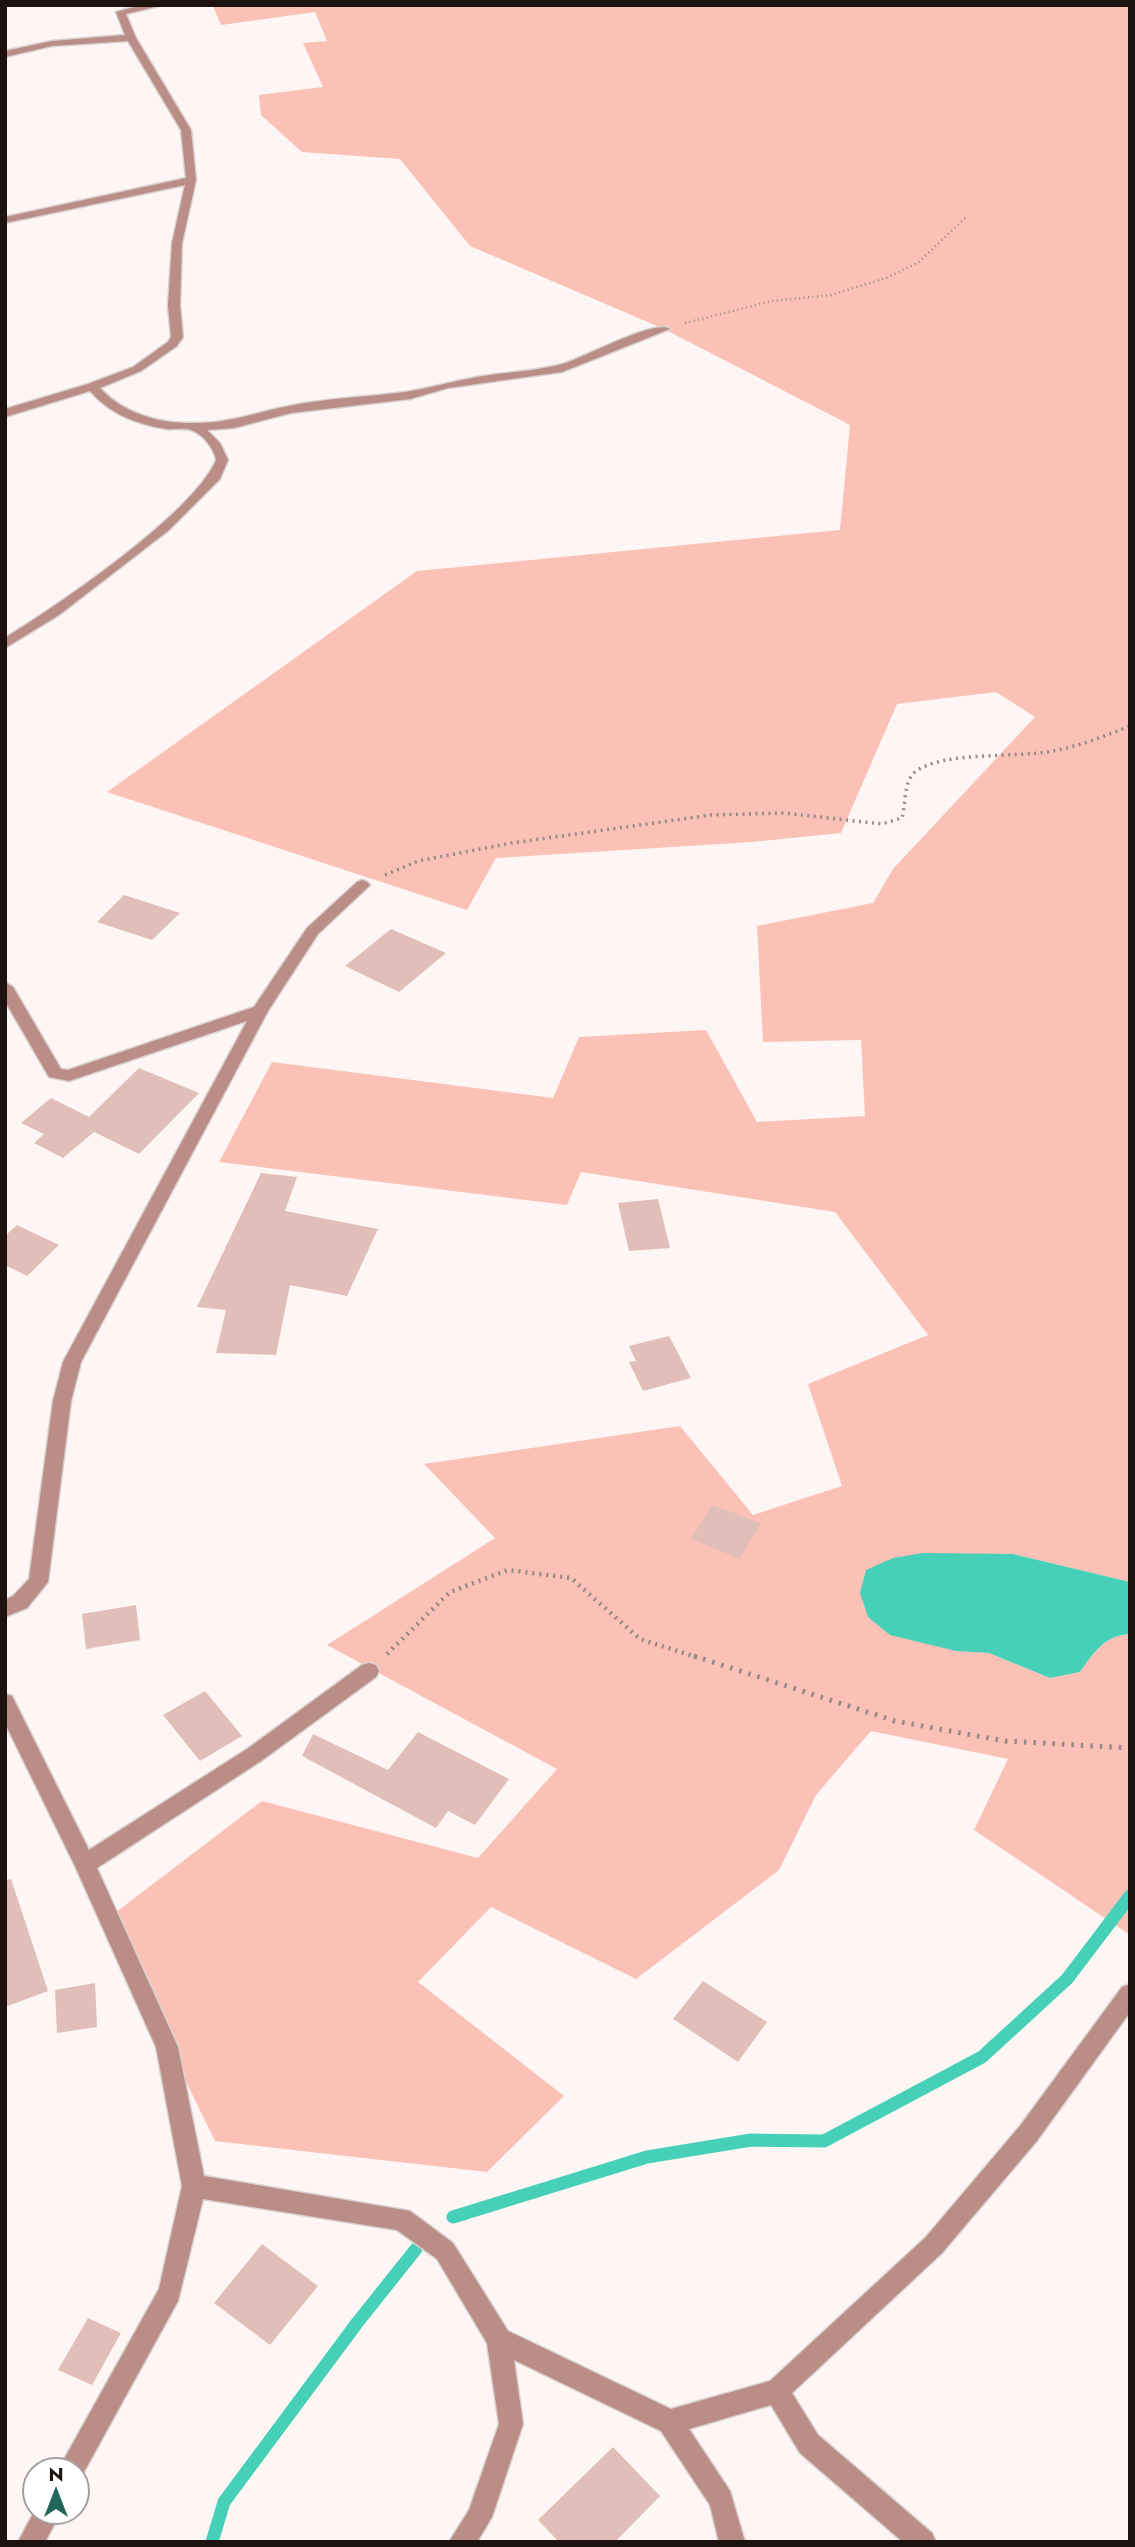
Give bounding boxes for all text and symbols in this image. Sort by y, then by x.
north arrow [21,2456,91,2526]
text: N [48,2461,64,2488]

